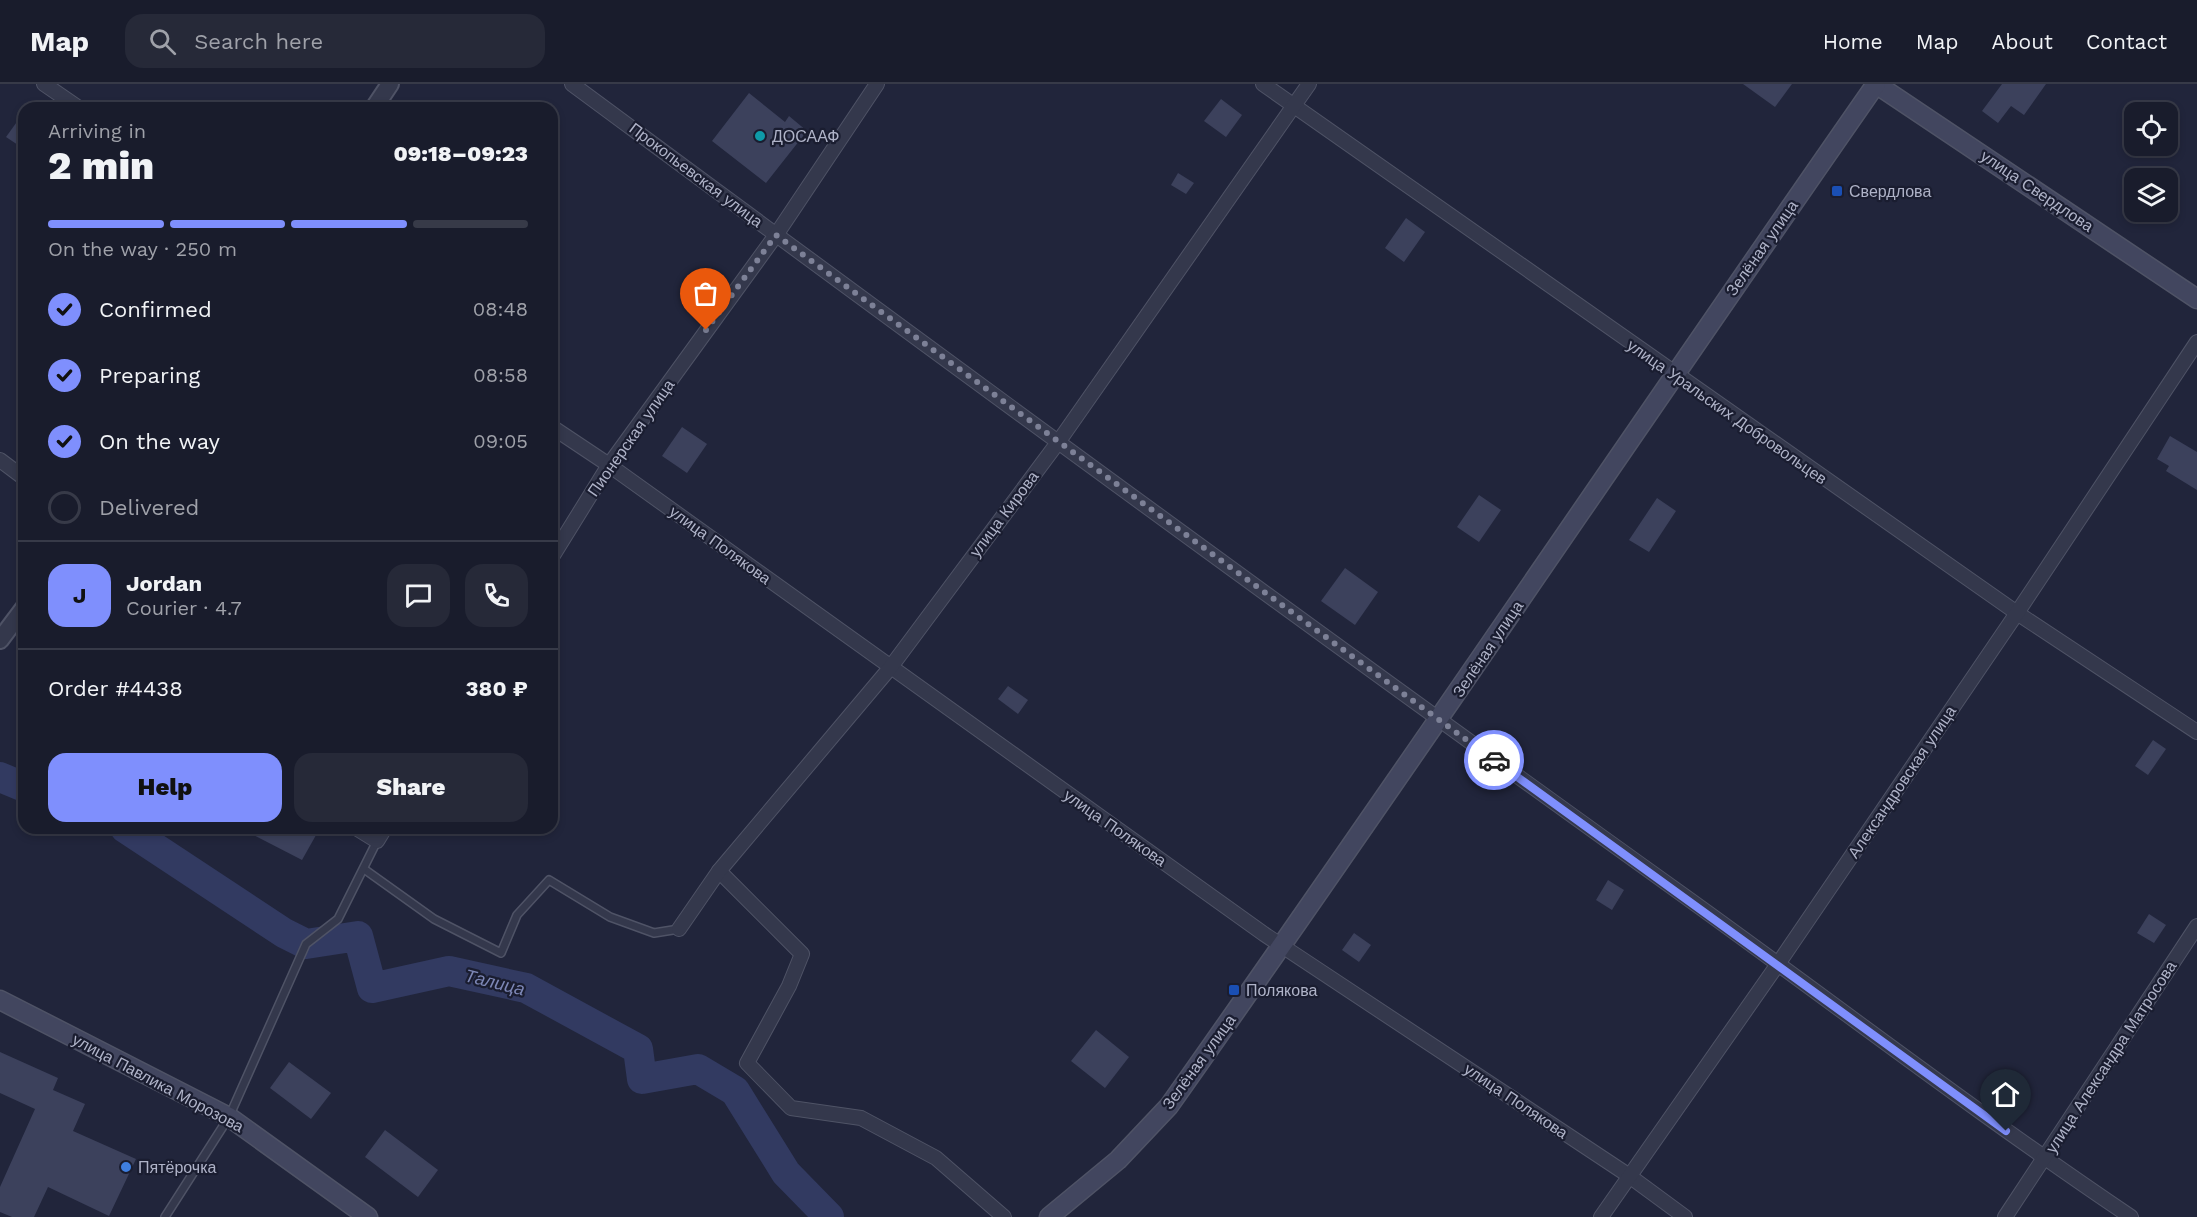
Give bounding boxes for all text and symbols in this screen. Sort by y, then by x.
search box [125,14,545,68]
text: Map [30,25,89,58]
icon: search [146,25,179,58]
text: Search here [194,29,323,54]
text: Home [1823,29,1883,54]
text: Map [1916,29,1959,54]
text: About [1992,29,2053,54]
text: Contact [2086,29,2167,54]
map controls [2124,102,2178,222]
button: locate [2124,102,2178,156]
text: Arriving in [48,119,146,143]
street label: Прокопьевская улица [626,119,766,231]
place label: ДОСААФ [772,127,839,146]
marker: ДОСААФ [753,129,767,143]
text: 09:18–09:23 [393,141,528,166]
text: 2 min [48,143,154,188]
street label: улица Свердлова [1977,146,2097,236]
button: layers [2124,168,2178,222]
place label: Свердлова [1849,182,1931,201]
marker: Свердлова [1830,184,1844,198]
street label: Зелёная улица [1722,197,1802,299]
text: On the way · 250 m [48,237,237,261]
pin [680,268,731,330]
icon: bag [689,277,722,310]
icon: check [48,293,81,326]
text: Confirmed [99,297,212,322]
text: 08:48 [473,297,528,321]
street label: улица Уральских Добровольцев [1623,336,1831,488]
icon: check [48,359,81,392]
text: Preparing [99,363,200,388]
text: 08:58 [473,363,528,387]
street label: Пионерская улица [584,376,679,500]
icon: check [48,425,81,458]
text: On the way [99,429,220,454]
text: 09:05 [473,429,528,453]
street label: улица Кирова [966,467,1043,561]
text: Delivered [99,495,199,520]
street label: улица Полякова [666,502,775,588]
button: chat [387,564,450,627]
button: phone [465,564,528,627]
text: Jordan [126,571,202,596]
text: J [73,583,86,608]
text: Courier · 4.7 [126,596,242,620]
street label: Зелёная улица [1449,597,1527,701]
text: Order #4438 [48,676,183,701]
text: 380 ₽ [466,676,528,701]
street label: Александровская улица [1844,702,1960,862]
courier [1464,730,1524,790]
icon: car [1478,744,1511,777]
button: Help [48,753,282,822]
button: Share [294,753,528,822]
street label: улица Полякова [1060,786,1170,870]
street label: улица Александра Матросова [2042,957,2180,1157]
water label: Талица [463,964,527,1000]
place label: Полякова [1246,981,1317,1000]
marker: Полякова [1227,983,1241,997]
street label: Зелёная улица [1158,1011,1240,1113]
street label: улица Павлика Морозова [69,1030,247,1136]
street label: улица Полякова [1461,1059,1571,1143]
pin [1980,1069,2031,1131]
icon: home [1989,1078,2022,1111]
place label: Пятёрочка [138,1158,217,1177]
marker: Пятёрочка [119,1160,133,1174]

